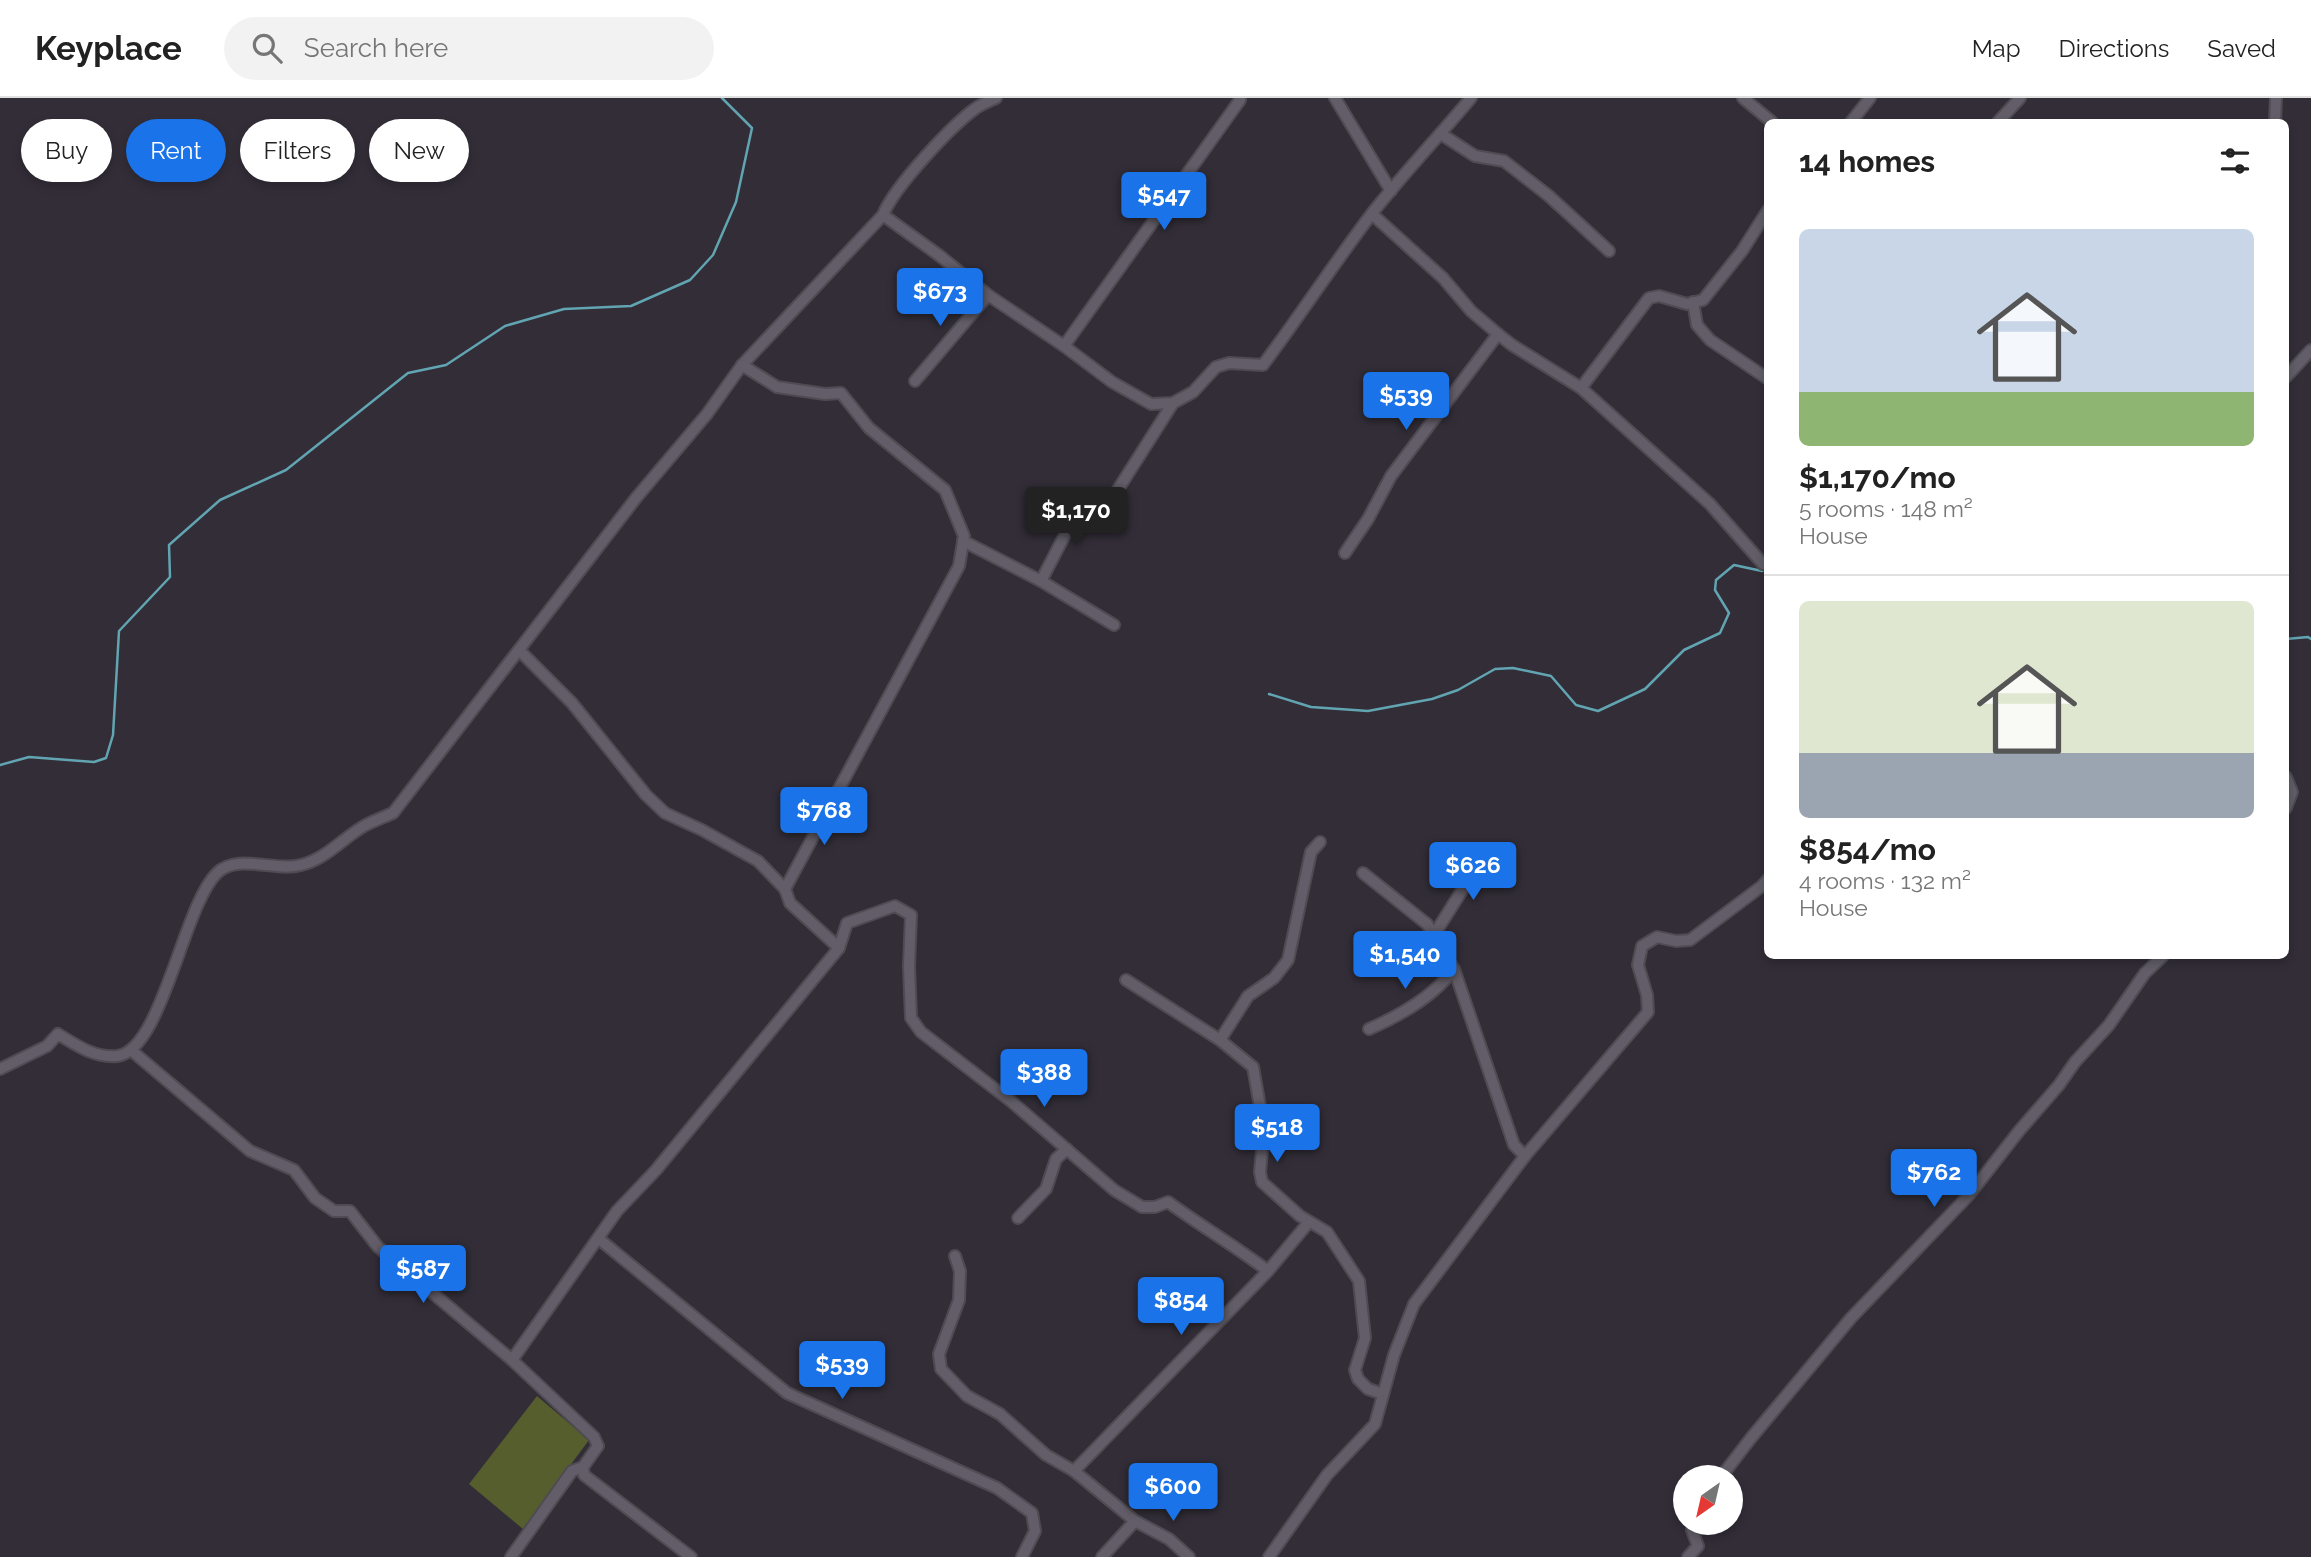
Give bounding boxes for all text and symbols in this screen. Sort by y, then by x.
search box [224,17,714,80]
text: Keyplace [35,29,182,68]
icon: search [248,29,286,67]
text: Search here [304,33,448,63]
text: Map [1972,34,2021,63]
text: Directions [2059,34,2169,63]
text: Saved [2207,34,2276,63]
chip: Buy [21,119,112,182]
chip: Rent [126,119,226,182]
chip: Filters [240,119,355,182]
chip: New [369,119,469,182]
icon: filters [2216,142,2254,180]
text: 14 homes [1799,144,1935,179]
pin: $547 [1123,172,1205,232]
text: $547 [1137,181,1191,208]
pin: $673 [899,268,981,328]
icon: home [1964,274,2090,400]
text: $673 [913,277,967,304]
pin: $539 [1365,372,1447,432]
text: $539 [1379,381,1433,408]
text: $1,170/mo [1799,460,1956,495]
pin: $1,170 [1019,488,1133,547]
text: 5 rooms · 148 m² [1799,495,1973,522]
text: $1,170 [1041,496,1111,523]
text: House [1799,522,1868,549]
icon: home [1964,646,2090,772]
pin: $768 [783,788,865,847]
text: $768 [796,796,852,823]
text: $854/mo [1799,832,1936,867]
pin: $626 [1432,842,1514,902]
text: $626 [1445,851,1501,878]
text: 4 rooms · 132 m² [1799,867,1971,894]
text: House [1799,894,1868,921]
pin: $1,540 [1348,932,1462,991]
text: $1,540 [1369,940,1441,967]
pin: $388 [1003,1049,1085,1109]
text: $388 [1016,1058,1072,1085]
pin: $518 [1236,1104,1318,1164]
text: $518 [1251,1113,1303,1140]
pin: $762 [1893,1150,1975,1209]
text: $762 [1907,1158,1961,1185]
pin: $587 [382,1246,464,1305]
text: $587 [396,1254,450,1281]
pin: $854 [1140,1278,1222,1337]
text: $854 [1154,1286,1208,1313]
pin: $539 [801,1342,883,1401]
text: $539 [815,1350,869,1377]
pin: $600 [1132,1464,1214,1523]
north arrow [1673,1465,1743,1535]
map controls [1673,1465,1743,1535]
text: $600 [1145,1472,1201,1499]

